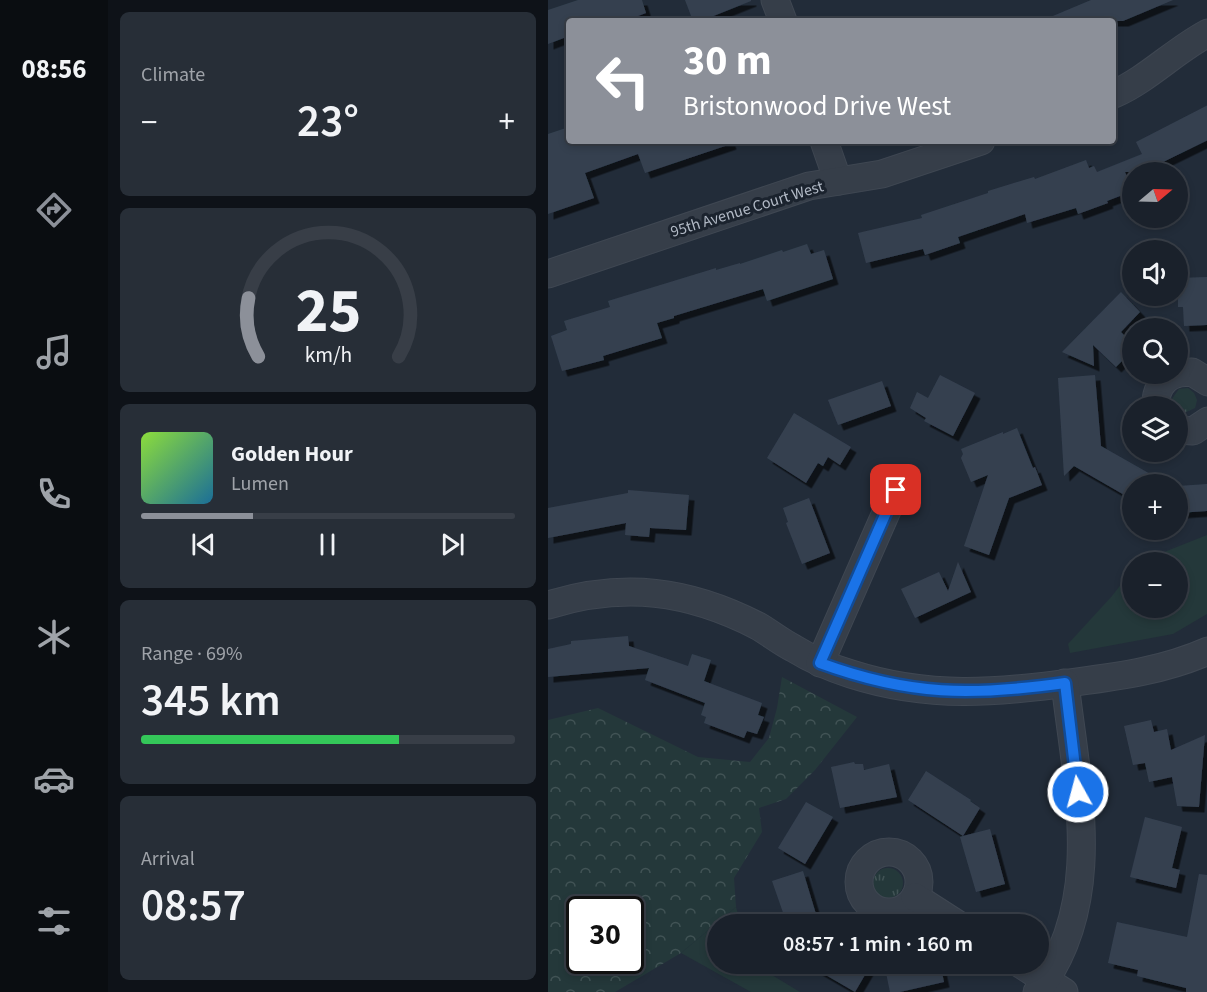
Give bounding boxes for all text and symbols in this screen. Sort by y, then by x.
text: 30 m [683,31,772,91]
icon: left [584,42,662,120]
text: 08:56 [21,50,87,89]
text: Climate [141,61,205,89]
text: Bristonwood Drive West [683,87,951,126]
text: 23° [297,90,359,154]
text: − [141,99,157,146]
text: + [499,99,515,146]
north arrow [1122,162,1188,228]
map controls [1122,162,1188,618]
street label: 95th Avenue Court West [668,175,827,243]
icon: directions [33,189,75,231]
button: sound [1122,240,1188,306]
text: 25 [295,267,361,356]
button: search [1122,318,1188,384]
icon: music [33,331,75,373]
text: km/h [304,340,352,371]
button: layers [1122,396,1188,462]
text: Golden Hour [231,438,353,470]
pin [870,464,921,515]
text: Lumen [231,470,289,498]
icon: phone [33,473,75,515]
icon: arrive [879,473,912,506]
button: + [1122,474,1188,540]
icon: previous [187,528,220,561]
icon: pause [311,528,344,561]
icon: next [436,528,469,561]
button: − [1122,552,1188,618]
icon: climate [33,616,75,658]
text: Range · 69% [141,640,242,668]
text: 345 km [141,669,281,733]
icon: car [33,758,75,800]
position arrow [1046,760,1110,824]
text: Arrival [141,845,195,873]
text: 08:57 [141,874,246,938]
speed limit sign: 30 [566,896,644,974]
icon: filters [33,900,75,942]
text: 08:57 · 1 min · 160 m [783,928,973,960]

